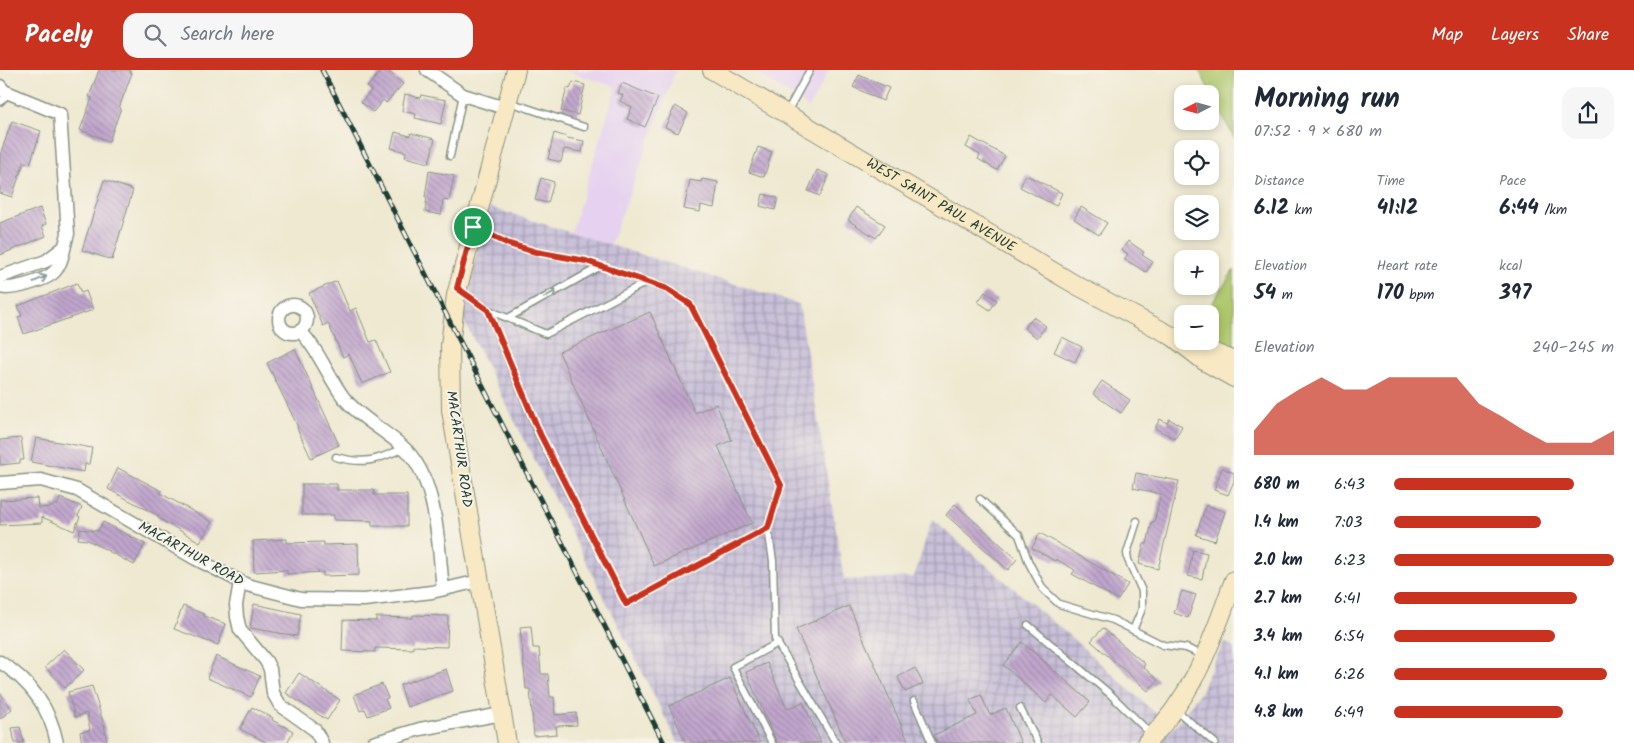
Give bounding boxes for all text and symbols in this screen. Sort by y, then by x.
search box [123,13,473,58]
text: Pacely [25,16,93,55]
text: Search here [181,20,274,50]
icon: search [141,21,169,49]
text: Map [1432,21,1463,50]
text: Layers [1491,21,1539,50]
text: Share [1567,21,1609,50]
text: Morning run [1254,77,1400,122]
north arrow [1174,85,1219,130]
map controls [1174,85,1219,350]
button: share [1562,87,1614,139]
text: 07:52 · 9 × 680 m [1254,119,1382,144]
button: locate [1174,140,1219,185]
street label: WEST SAINT PAUL AVENUE [862,152,1021,259]
text: Distance [1254,170,1304,192]
text: Time [1377,170,1405,192]
text: Pace [1499,170,1526,192]
text: 6.12 [1254,192,1289,225]
text: 41:12 [1377,192,1418,225]
text: 6:44 [1499,192,1539,225]
button: layers [1174,195,1219,240]
text: km [1289,199,1312,221]
text: /km [1539,199,1567,221]
pin [452,206,494,248]
icon: arrive [459,213,487,241]
button: + [1174,250,1219,295]
text: Elevation [1254,255,1307,277]
text: Heart rate [1377,255,1438,277]
text: kcal [1499,255,1522,277]
one-way arrow [33,273,48,283]
text: 54 [1254,277,1276,310]
text: 170 [1377,277,1404,310]
text: 397 [1499,277,1531,310]
text: m [1276,284,1293,306]
text: bpm [1404,284,1435,306]
one-way arrow [543,289,557,299]
button: − [1174,305,1219,350]
text: Elevation [1254,335,1315,360]
text: 240–245 m [1532,335,1614,360]
street label: MACARTHUR ROAD [440,389,478,509]
text: 680 m [1254,472,1300,497]
text: 6:43 [1334,472,1365,497]
text: 1.4 km [1254,510,1299,535]
text: 7:03 [1334,510,1362,535]
street label: MACARTHUR ROAD [134,516,248,592]
text: 2.0 km [1254,548,1302,573]
text: 6:23 [1334,548,1365,573]
text: 2.7 km [1254,586,1302,611]
text: 6:41 [1334,586,1361,611]
text: 3.4 km [1254,624,1302,649]
text: 6:54 [1334,624,1364,649]
text: 4.1 km [1254,662,1299,687]
text: 6:26 [1334,662,1365,687]
text: 4.8 km [1254,700,1303,725]
text: 6:49 [1334,700,1363,725]

